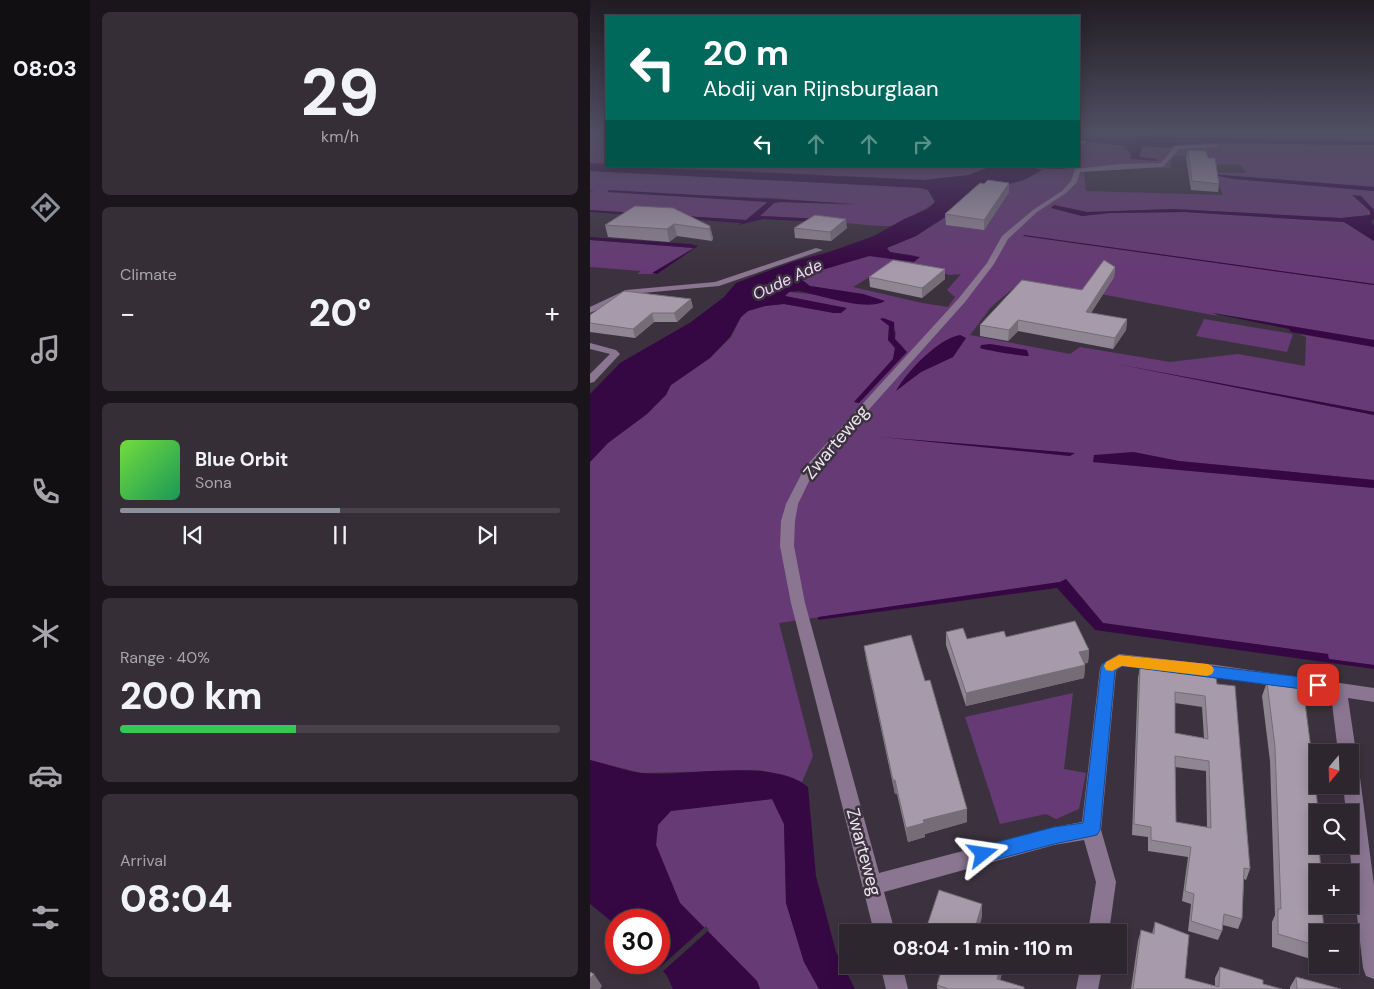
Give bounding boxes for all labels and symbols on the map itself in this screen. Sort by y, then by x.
water label: Oude Ade [749,254,826,305]
street label: Zwarteweg [798,400,874,484]
pin [1297,664,1339,706]
north arrow [1309,744,1359,794]
street label: Zwarteweg [841,805,887,899]
position arrow [956,827,1008,879]
speed limit sign: 30 [605,909,670,974]

